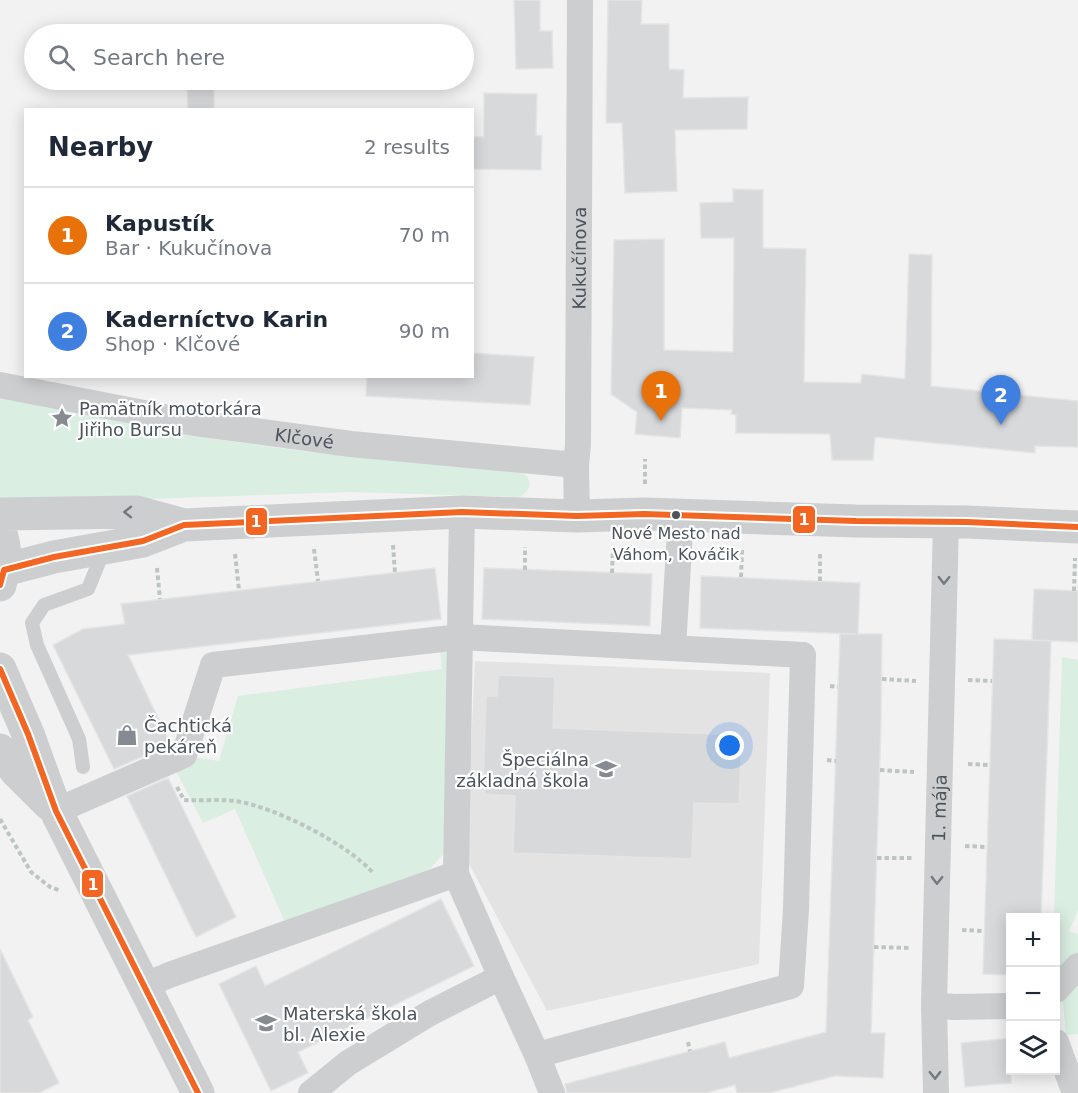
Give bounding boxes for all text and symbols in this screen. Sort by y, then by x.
search box [24,24,474,90]
icon: search [45,41,78,74]
text: Search here [93,45,225,70]
text: Nearby [48,132,153,162]
text: 2 results [364,135,450,159]
street label: Kukučínova [568,207,590,310]
text: Kapustík [105,211,214,236]
text: 1 [61,223,74,247]
text: 70 m [399,223,450,247]
text: Bar · Kukučínova [105,236,272,260]
text: Kaderníctvo Karin [105,307,328,332]
text: 2 [61,319,74,343]
text: 90 m [399,319,450,343]
text: Shop · Klčové [105,332,240,356]
pin: 1 [642,372,680,421]
pin: 2 [982,376,1020,425]
place label: Pamätník motorkára Jiřiho Bursu [78,398,262,440]
place icon: Pamätník motorkára Jiřiho Bursu [50,406,74,430]
street label: Klčové [273,423,335,452]
line badge: 1 [792,505,816,534]
one-way arrow [123,506,132,518]
line badge: 1 [245,507,268,536]
marker: Nové Mesto nad Váhom, Kováčik [670,509,682,521]
text: 1 [798,510,810,529]
text: 1 [250,512,262,531]
place label: Nové Mesto nad Váhom, Kováčik [611,524,741,564]
one-way arrow [938,576,951,585]
place label: Čachtická pekáreň [144,715,232,757]
shop icon: Čachtická pekáreň [115,723,139,747]
your location [715,731,744,760]
place label: Špeciálna základná škola [456,749,589,791]
school or university icon: Špeciálna základná škola [594,757,618,781]
street label: 1. mája [928,774,950,842]
line badge: 1 [81,869,104,898]
text: 1 [87,875,99,894]
one-way arrow [931,876,943,885]
map controls [1006,913,1060,1075]
button: + [1006,913,1060,967]
button: − [1006,967,1060,1021]
place label: Materská škola bl. Alexie [283,1003,418,1045]
school or university icon: Materská škola bl. Alexie [254,1011,278,1035]
button: layers [1006,1021,1060,1075]
one-way arrow [929,1071,942,1080]

